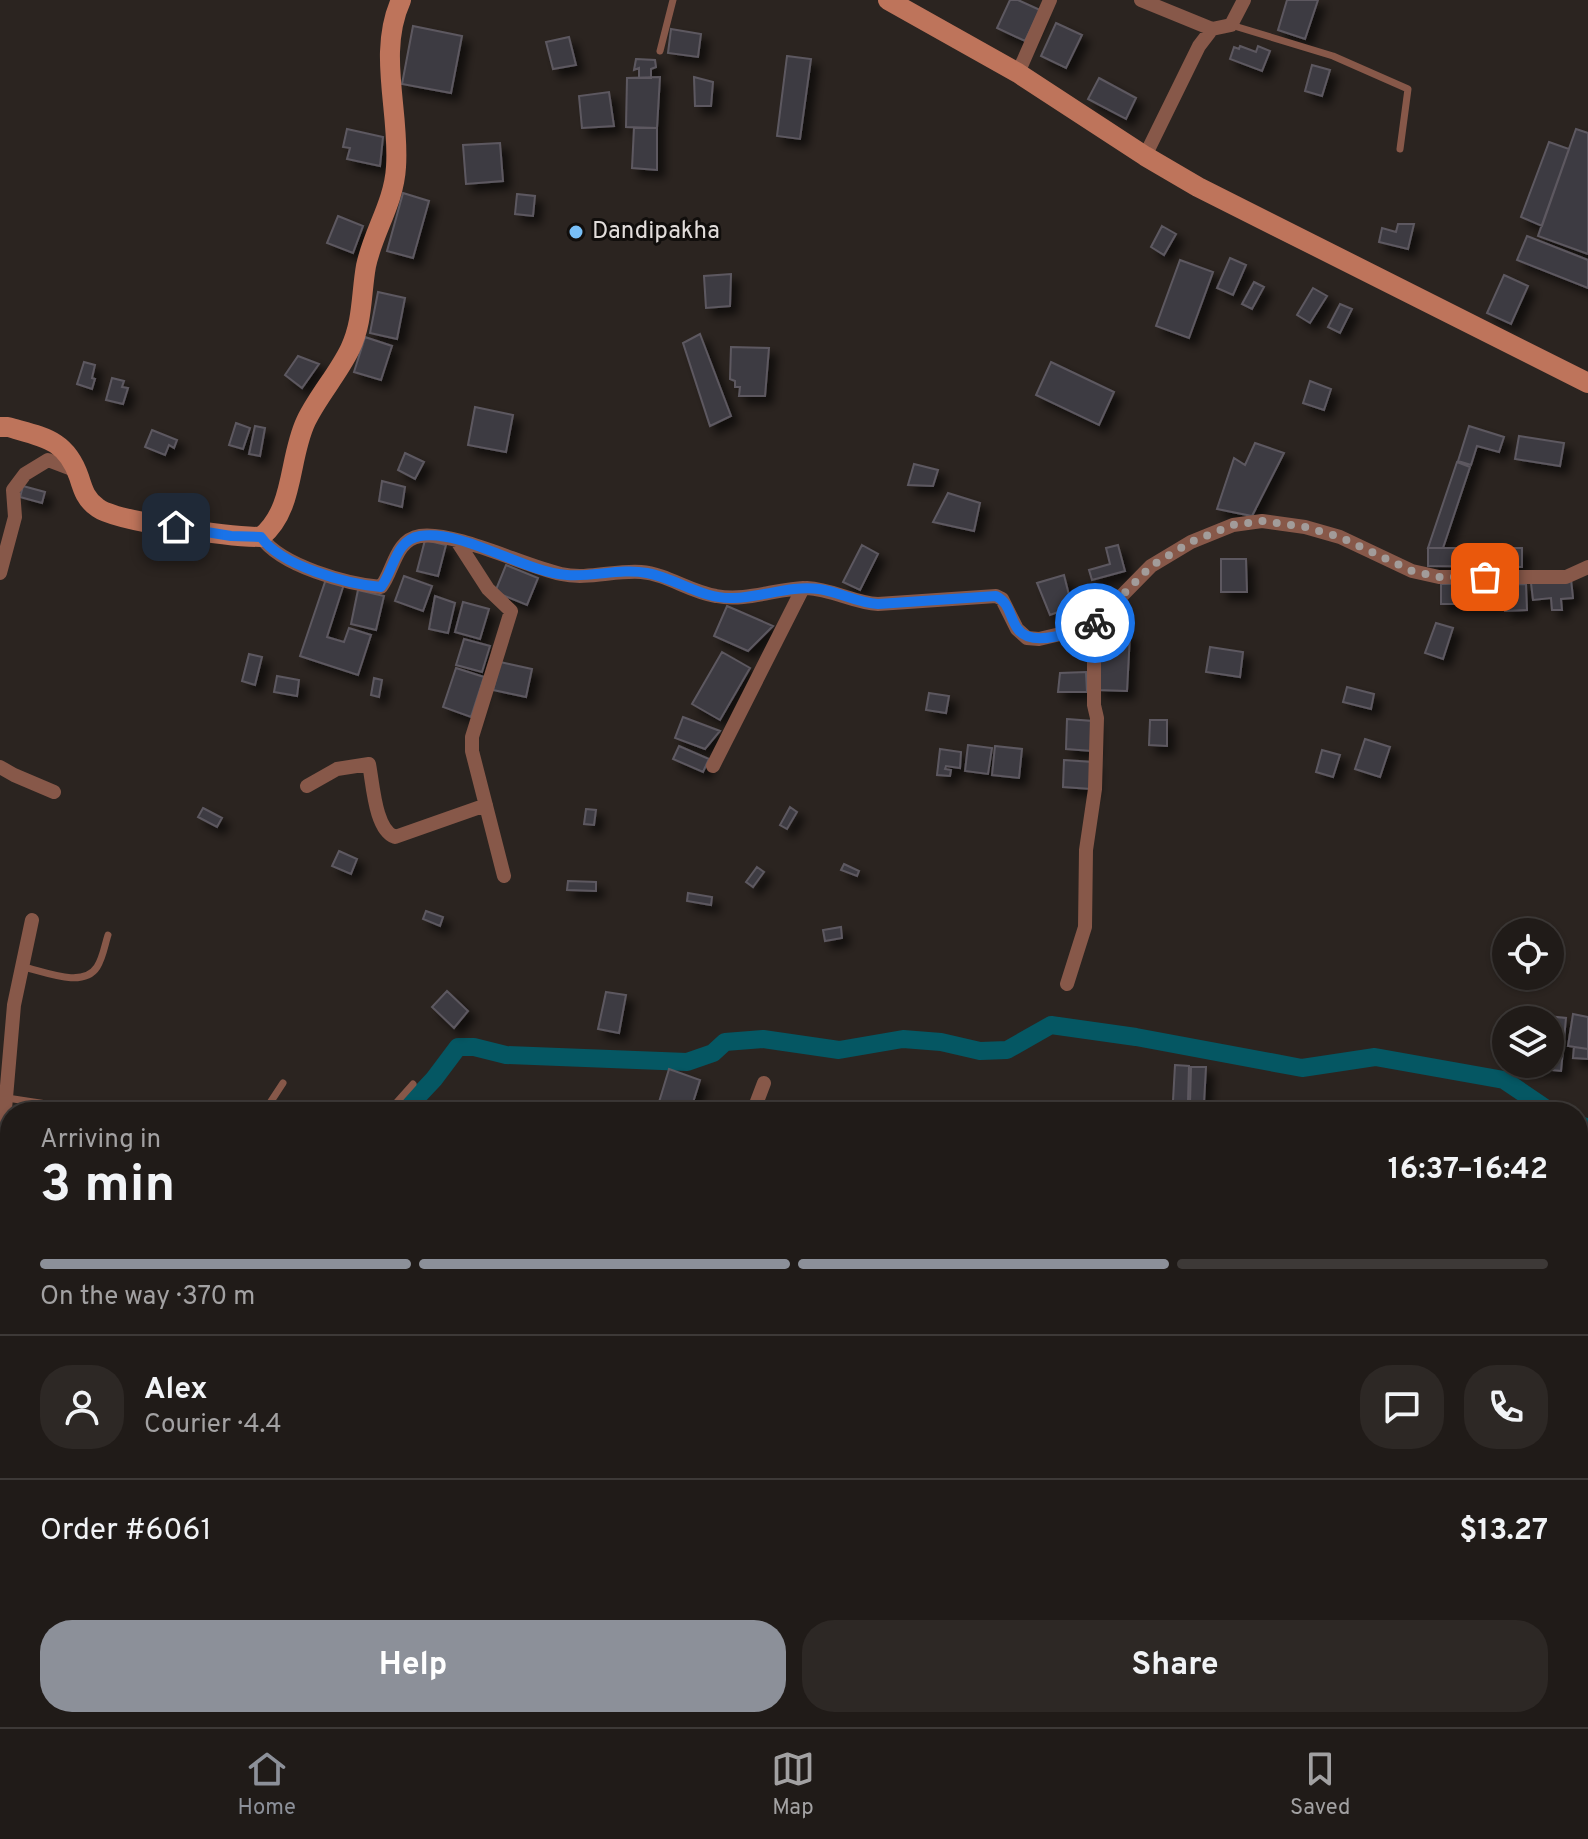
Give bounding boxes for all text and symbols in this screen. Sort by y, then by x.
place label: Dandipakha [592,217,720,247]
marker: Dandipakha [567,223,585,241]
pin [142,493,210,561]
icon: home [154,505,198,549]
pin [1451,543,1519,611]
icon: bag [1463,555,1507,599]
courier [1055,583,1135,663]
icon: bike [1073,601,1117,645]
map controls [1492,918,1564,1078]
button: locate [1492,918,1564,990]
button: layers [1492,1006,1564,1078]
text: Arriving in [40,1124,161,1157]
text: 16:37–16:42 [1388,1152,1548,1189]
text: 3 min [40,1154,175,1220]
text: On the way · 370 m [40,1281,255,1314]
button: person [40,1365,124,1449]
button: chat [1360,1365,1444,1449]
button: phone [1464,1365,1548,1449]
text: Alex [144,1372,208,1409]
text: Courier · 4.4 [144,1409,282,1442]
text: Order #6061 [40,1513,212,1550]
text: $13.27 [1459,1513,1548,1550]
button: Help [40,1620,786,1712]
button: Share [802,1620,1548,1712]
tab: Home [238,1747,296,1822]
tab: Map [771,1747,815,1822]
tab: Saved [1290,1747,1350,1822]

